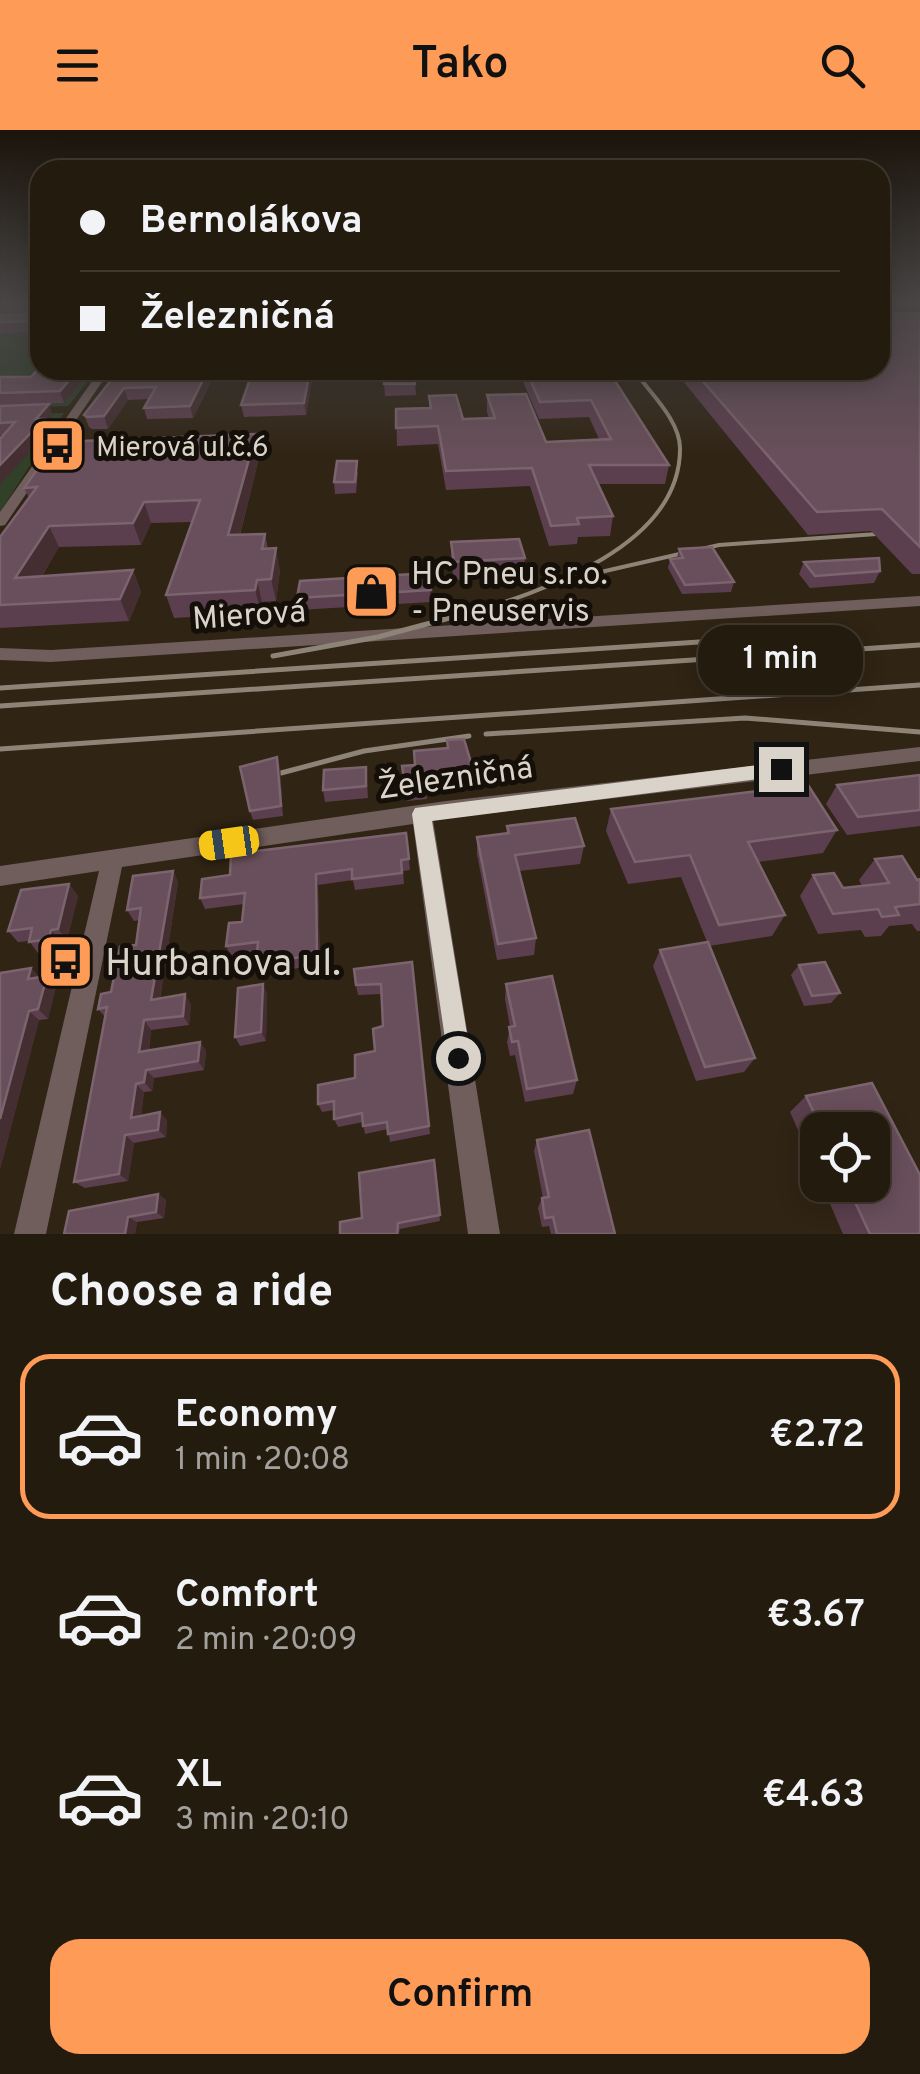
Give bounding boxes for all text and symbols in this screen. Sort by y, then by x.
text: Tako [411,37,509,94]
icon: menu [50,38,105,93]
icon: search [815,38,870,93]
text: Bernolákova [140,198,362,247]
text: Železničná [140,294,335,343]
bus stop icon: Mierová ul.č.6 [27,416,87,476]
place label: Mierová ul.č.6 [96,431,269,467]
place label: HC Pneu s.r.o. - Pneuservis [411,556,608,633]
shop icon: HC Pneu s.r.o. - Pneuservis [342,561,402,621]
street label: Mierová [191,593,307,641]
callout: 1 min [698,624,864,694]
text: 1 min [743,640,818,680]
street label: Železničná [375,747,535,811]
route end [759,747,804,792]
car [197,824,261,862]
bus stop icon: Hurbanova ul. [36,932,96,992]
place label: Hurbanova ul. [105,941,341,990]
route start [436,1036,481,1081]
map controls [800,1112,890,1202]
button: locate [800,1112,890,1202]
text: Choose a ride [50,1265,333,1322]
icon: car [55,1392,145,1482]
text: Economy [175,1392,337,1441]
text: €2.72 [769,1412,865,1461]
text: 1 min · 20:08 [175,1441,350,1481]
icon: car [55,1572,145,1662]
text: Comfort [175,1572,319,1621]
text: €3.67 [767,1592,865,1641]
text: 2 min · 20:09 [175,1621,357,1661]
icon: car [55,1752,145,1842]
text: XL [175,1752,222,1801]
text: €4.63 [762,1772,865,1821]
text: 3 min · 20:10 [175,1801,350,1841]
button: Confirm [50,1939,870,2054]

